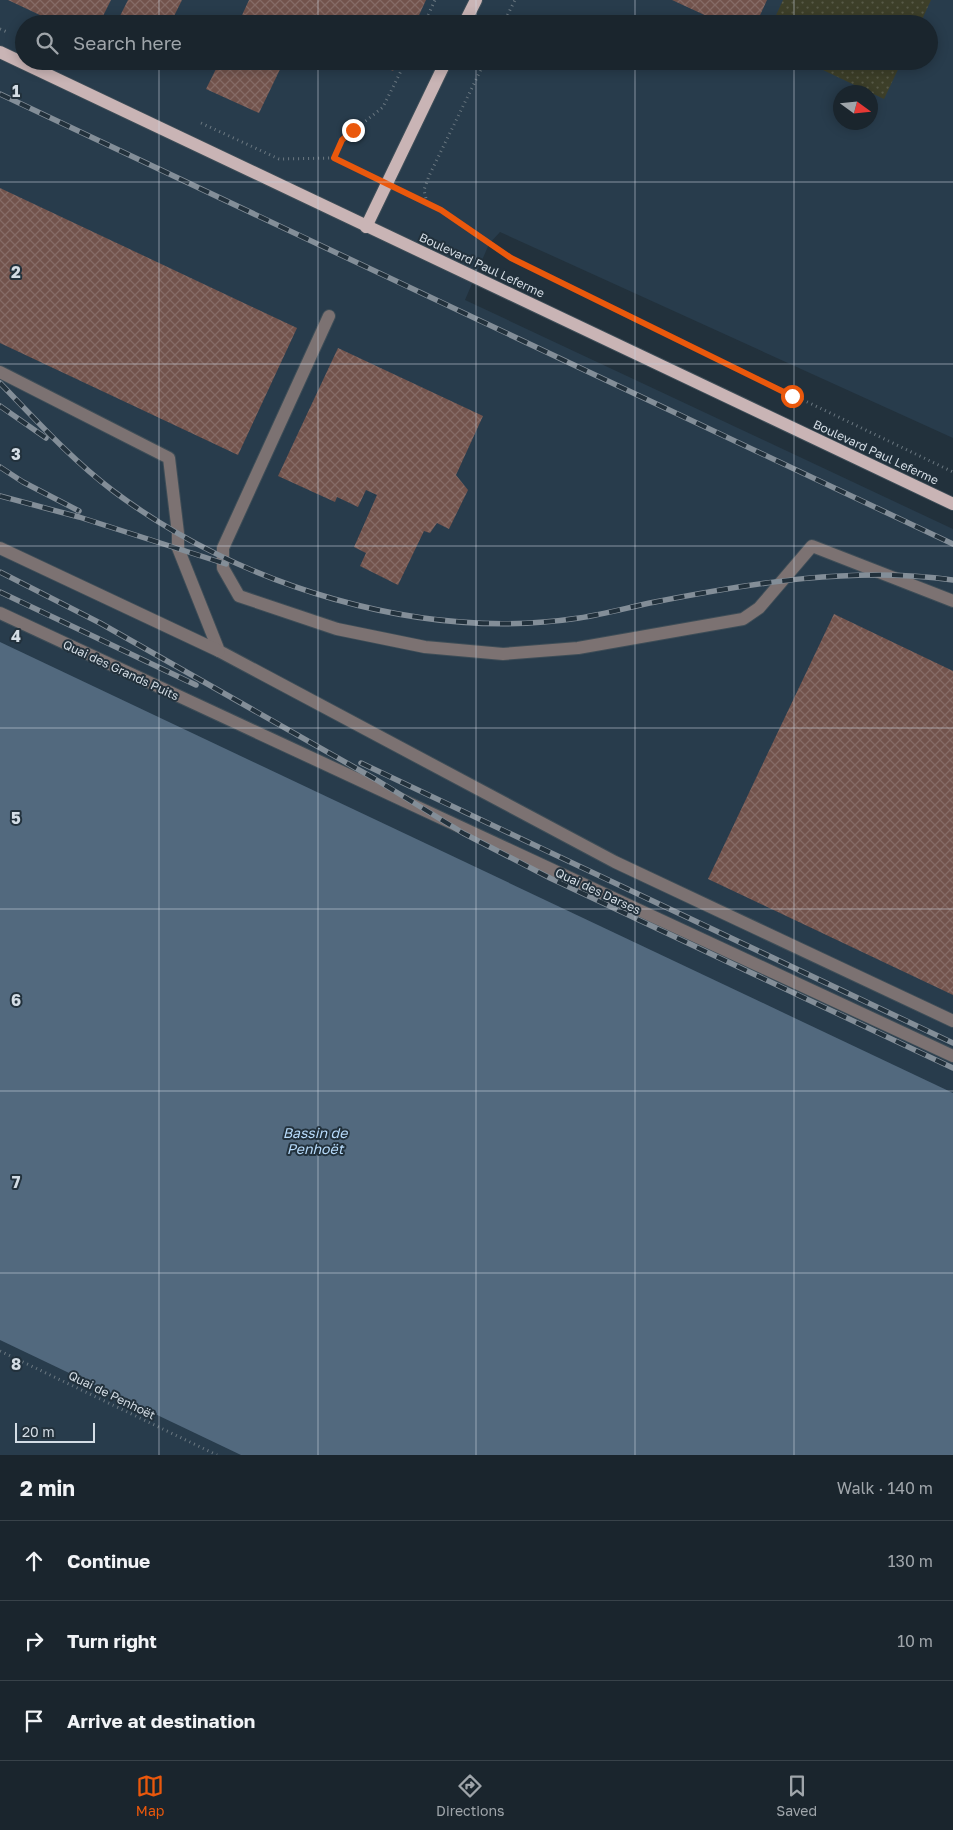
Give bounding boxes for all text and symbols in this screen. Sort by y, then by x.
search box [15,15,938,70]
icon: search [33,29,61,57]
text: Search here [73,31,182,54]
text: 1 [12,81,20,101]
north arrow [833,85,878,130]
route end [342,119,365,142]
street label: Boulevard Paul Leferme [417,229,547,301]
text: 2 [11,262,21,282]
route start [781,385,804,408]
street label: Boulevard Paul Leferme [811,416,941,488]
text: 3 [11,444,21,464]
text: 4 [11,626,21,646]
street label: Quai des Grands Puits [61,637,181,703]
text: 5 [11,808,21,828]
street label: Quai des Darses [553,865,643,917]
text: 6 [11,990,21,1010]
water label: Bassin de Penhoët [283,1124,348,1157]
text: 7 [12,1172,21,1192]
text: 8 [11,1354,21,1374]
street label: Quai de Penhoët [66,1367,158,1423]
scale bar [15,1420,95,1443]
text: 20 m [22,1423,55,1440]
text: 2 min [20,1475,75,1501]
text: Walk · 140 m [837,1478,933,1498]
icon: ahead [20,1547,48,1575]
text: Continue [67,1549,150,1572]
text: 130 m [888,1551,933,1571]
icon: right [20,1627,48,1655]
text: Turn right [67,1629,157,1652]
text: 10 m [897,1631,933,1651]
icon: arrive [20,1707,48,1735]
text: Arrive at destination [67,1709,255,1732]
tab: Map [136,1772,164,1819]
tab: Directions [436,1772,505,1819]
tab: Saved [776,1772,817,1819]

